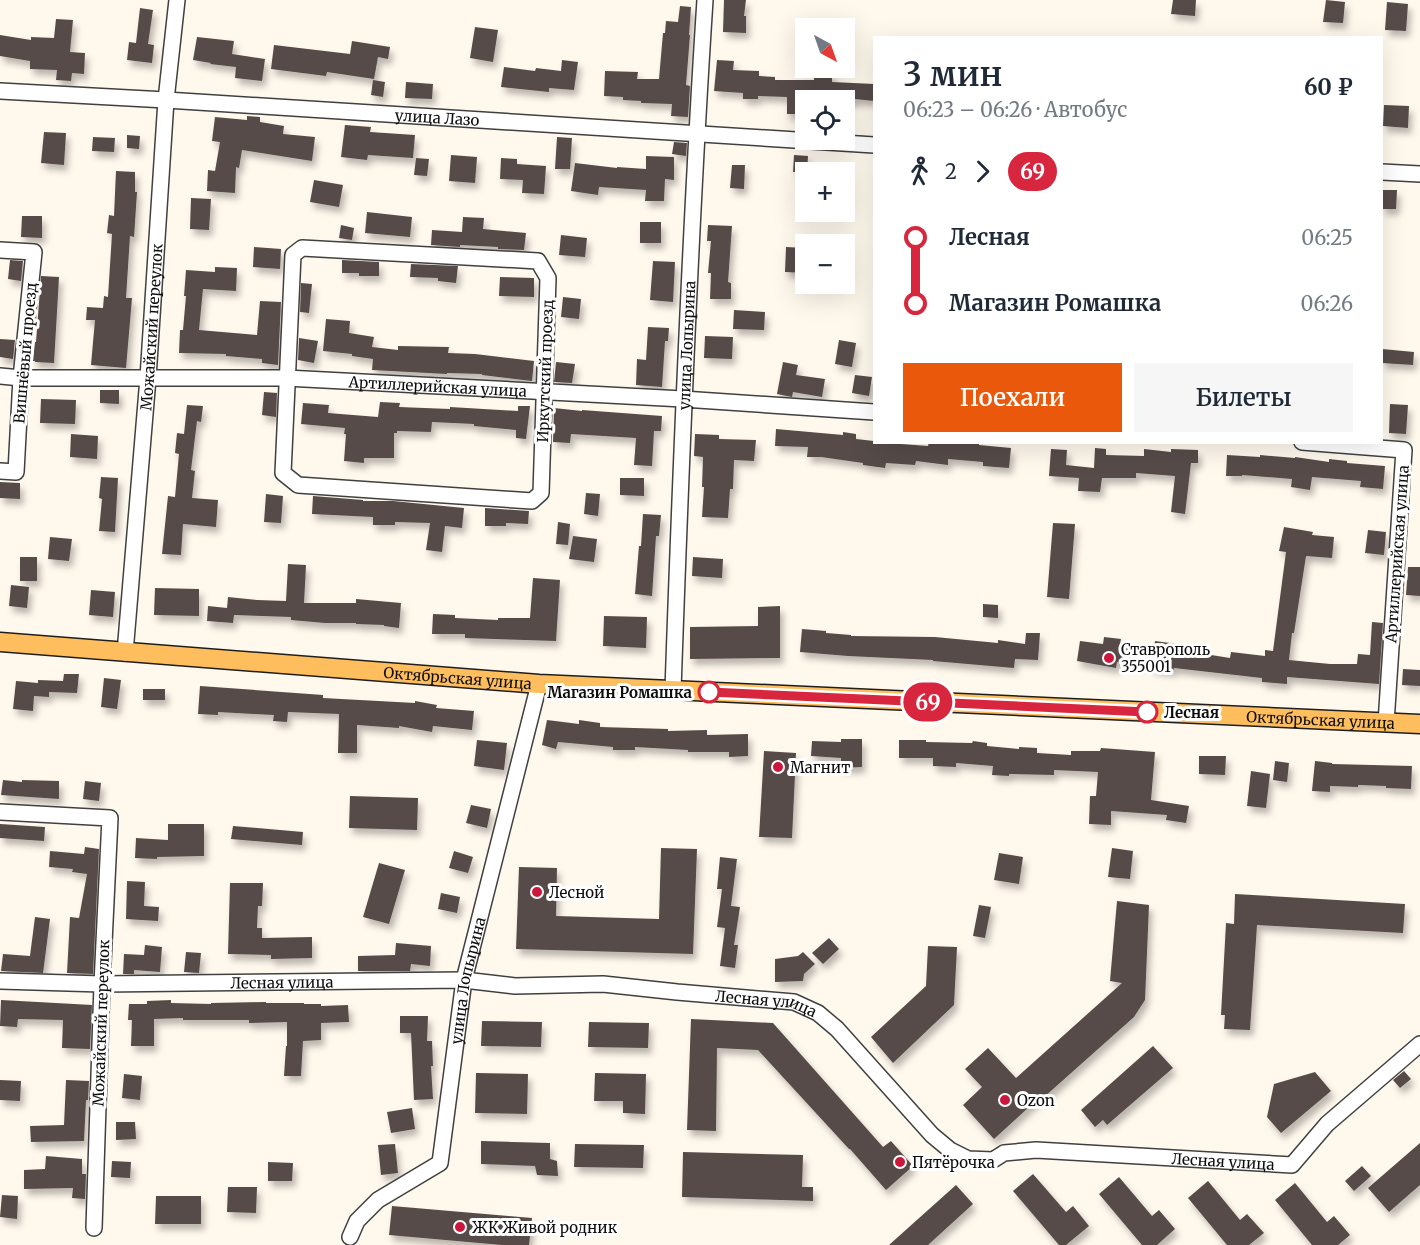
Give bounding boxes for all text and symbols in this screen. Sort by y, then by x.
north arrow [795,18,855,78]
map controls [795,18,855,294]
text: 3 мин [903,54,1003,95]
text: 60 ₽ [1304,73,1353,101]
button: locate [795,90,855,150]
text: 06:23 – 06:26 · Автобус [903,97,1127,122]
street label: улица Лазо [394,105,480,129]
icon: walk [903,155,936,188]
icon: forward [966,155,999,188]
text: 69 [1020,158,1045,185]
text: 2 [945,159,957,184]
button: + [795,162,855,222]
text: Лесная [949,223,1030,251]
text: 06:25 [1301,225,1353,250]
button: − [795,234,855,294]
street label: Можайский переулок [136,243,166,411]
street label: улица Лопырина [674,280,699,410]
street label: Вишнёвый проезд [9,282,41,424]
text: Магазин Ромашка [949,289,1161,317]
text: 06:26 [1301,291,1353,316]
street label: Иркутский проезд [533,299,557,443]
button: Поехали [903,363,1122,432]
button: Билеты [1134,363,1353,432]
street label: Артиллерийская улица [347,372,527,400]
street label: Артиллерийская улица [1381,464,1413,645]
place label: Ставрополь 355001 [1121,640,1210,676]
marker: Ставрополь 355001 [1102,651,1116,665]
street label: Октябрьская улица [383,662,532,693]
marker: Магазин Ромашка [698,681,720,703]
line badge: 69 [901,682,955,722]
place label: Магазин Ромашка [547,683,693,702]
text: 69 [915,689,941,716]
marker: Лесная [1136,701,1158,723]
place label: Лесная [1164,703,1219,722]
street label: Октябрьская улица [1246,707,1395,732]
place label: Магнит [790,758,850,777]
marker: Магнит [771,760,785,774]
place label: Лесной [549,883,604,902]
marker: Лесной [530,885,544,899]
street label: улица Лопырина [446,915,489,1045]
street label: Можайский переулок [89,939,113,1107]
street label: Лесная улица [230,972,334,992]
street label: Лесная улица [715,986,820,1021]
place label: Ozon [1017,1091,1055,1110]
marker: Ozon [998,1093,1012,1107]
street label: Лесная улица [1171,1148,1275,1173]
place label: Пятёрочка [912,1153,995,1172]
marker: Пятёрочка [893,1155,907,1169]
place label: ЖК Живой родник [472,1218,618,1237]
marker: ЖК Живой родник [453,1220,467,1234]

